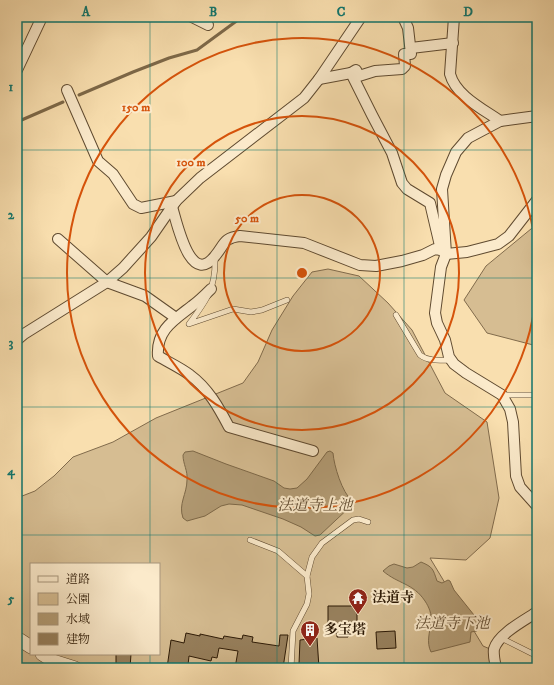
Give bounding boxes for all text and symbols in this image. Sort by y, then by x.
text: A [81,4,91,20]
text: B [209,4,217,20]
text: C [337,4,346,20]
text: D [463,4,473,20]
text: 1 [9,79,14,95]
text: 150 m [122,100,150,115]
text: 100 m [177,155,205,170]
text: 2 [8,207,15,223]
text: 50 m [234,211,259,226]
centre of rings [295,266,309,280]
text: 3 [9,335,14,351]
text: 4 [6,463,15,480]
water label: 法道寺上池 [277,496,354,515]
legend [30,563,160,655]
text: 道路 [66,572,90,587]
temple icon: 法道寺 [347,587,369,615]
place label: 法道寺 [372,589,414,607]
text: 5 [7,591,15,607]
text: 公園 [66,592,90,607]
text: 水域 [66,612,90,627]
water label: 法道寺下池 [414,614,491,633]
building icon: 多宝塔 [299,619,321,647]
place label: 多宝塔 [324,621,366,639]
text: 建物 [66,632,90,647]

